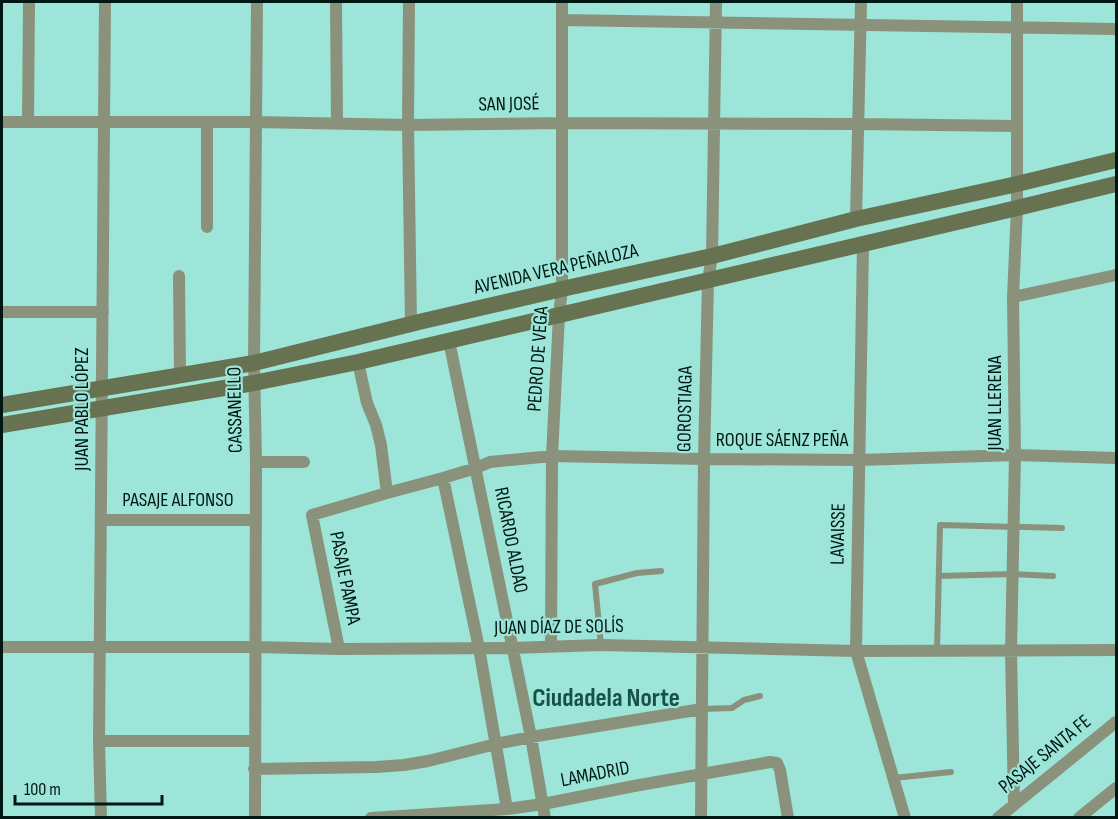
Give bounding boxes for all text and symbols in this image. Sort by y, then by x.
street label: SAN JOSÉ [478,91,540,117]
street label: AVENIDA VERA PEÑALOZA [471,238,641,300]
street label: PEDRO DE VEGA [522,305,554,412]
street label: JUAN PABLO LÓPEZ [70,347,94,472]
street label: JUAN LLERENA [983,355,1007,452]
street label: GOROSTIAGA [672,365,698,452]
street label: CASSANELLO [222,367,248,453]
street label: ROQUE SÁENZ PEÑA [716,428,849,452]
street label: RICARDO ALDAO [489,485,533,595]
street label: PASAJE ALFONSO [122,488,234,512]
street label: LAVAISSE [825,503,851,565]
street label: PASAJE PAMPA [324,529,366,627]
street label: JUAN DÍAZ DE SOLÍS [493,614,624,640]
district label: Ciudadela Norte [532,683,680,714]
street label: PASAJE SANTA FE [994,709,1096,799]
street label: LAMADRID [559,756,631,792]
scale bar [15,768,162,806]
text: 100 m [24,779,61,800]

